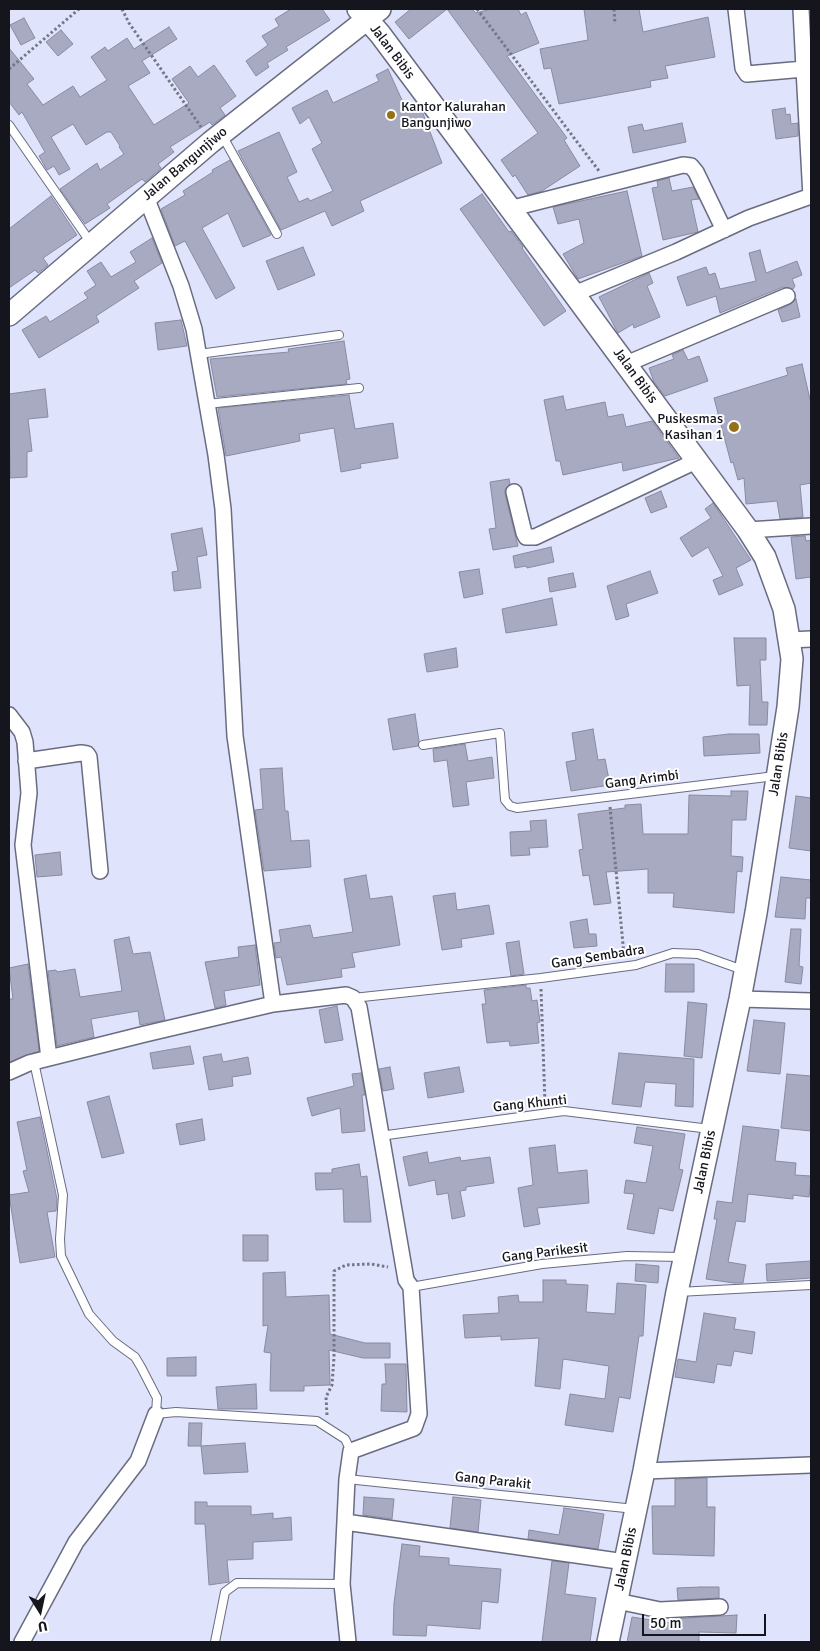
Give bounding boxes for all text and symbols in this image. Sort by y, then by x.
street label: Jalan Bibis [366,21,418,83]
place label: Kantor Kalurahan Bangunjiwo [401,99,506,132]
marker: Kantor Kalurahan Bangunjiwo [385,109,397,121]
street label: Jalan Bangunjiwo [139,124,231,204]
street label: Jalan Bibis [609,345,661,407]
place label: Puskesmas Kasihan 1 [657,411,723,444]
marker: Puskesmas Kasihan 1 [727,420,741,434]
street label: Jalan Bibis [766,731,792,797]
street label: Gang Arimbi [604,767,680,793]
street label: Gang Sembadra [550,941,646,973]
street label: Gang Khunti [492,1092,568,1116]
street label: Jalan Bibis [690,1129,720,1195]
street label: Gang Parikesit [501,1239,589,1267]
street label: Gang Parakit [454,1469,532,1493]
street label: Jalan Bibis [611,1526,641,1592]
north arrow [15,1586,65,1636]
scale bar [645,1604,769,1636]
text: 50 m [650,1614,681,1632]
text: U [37,1617,49,1635]

